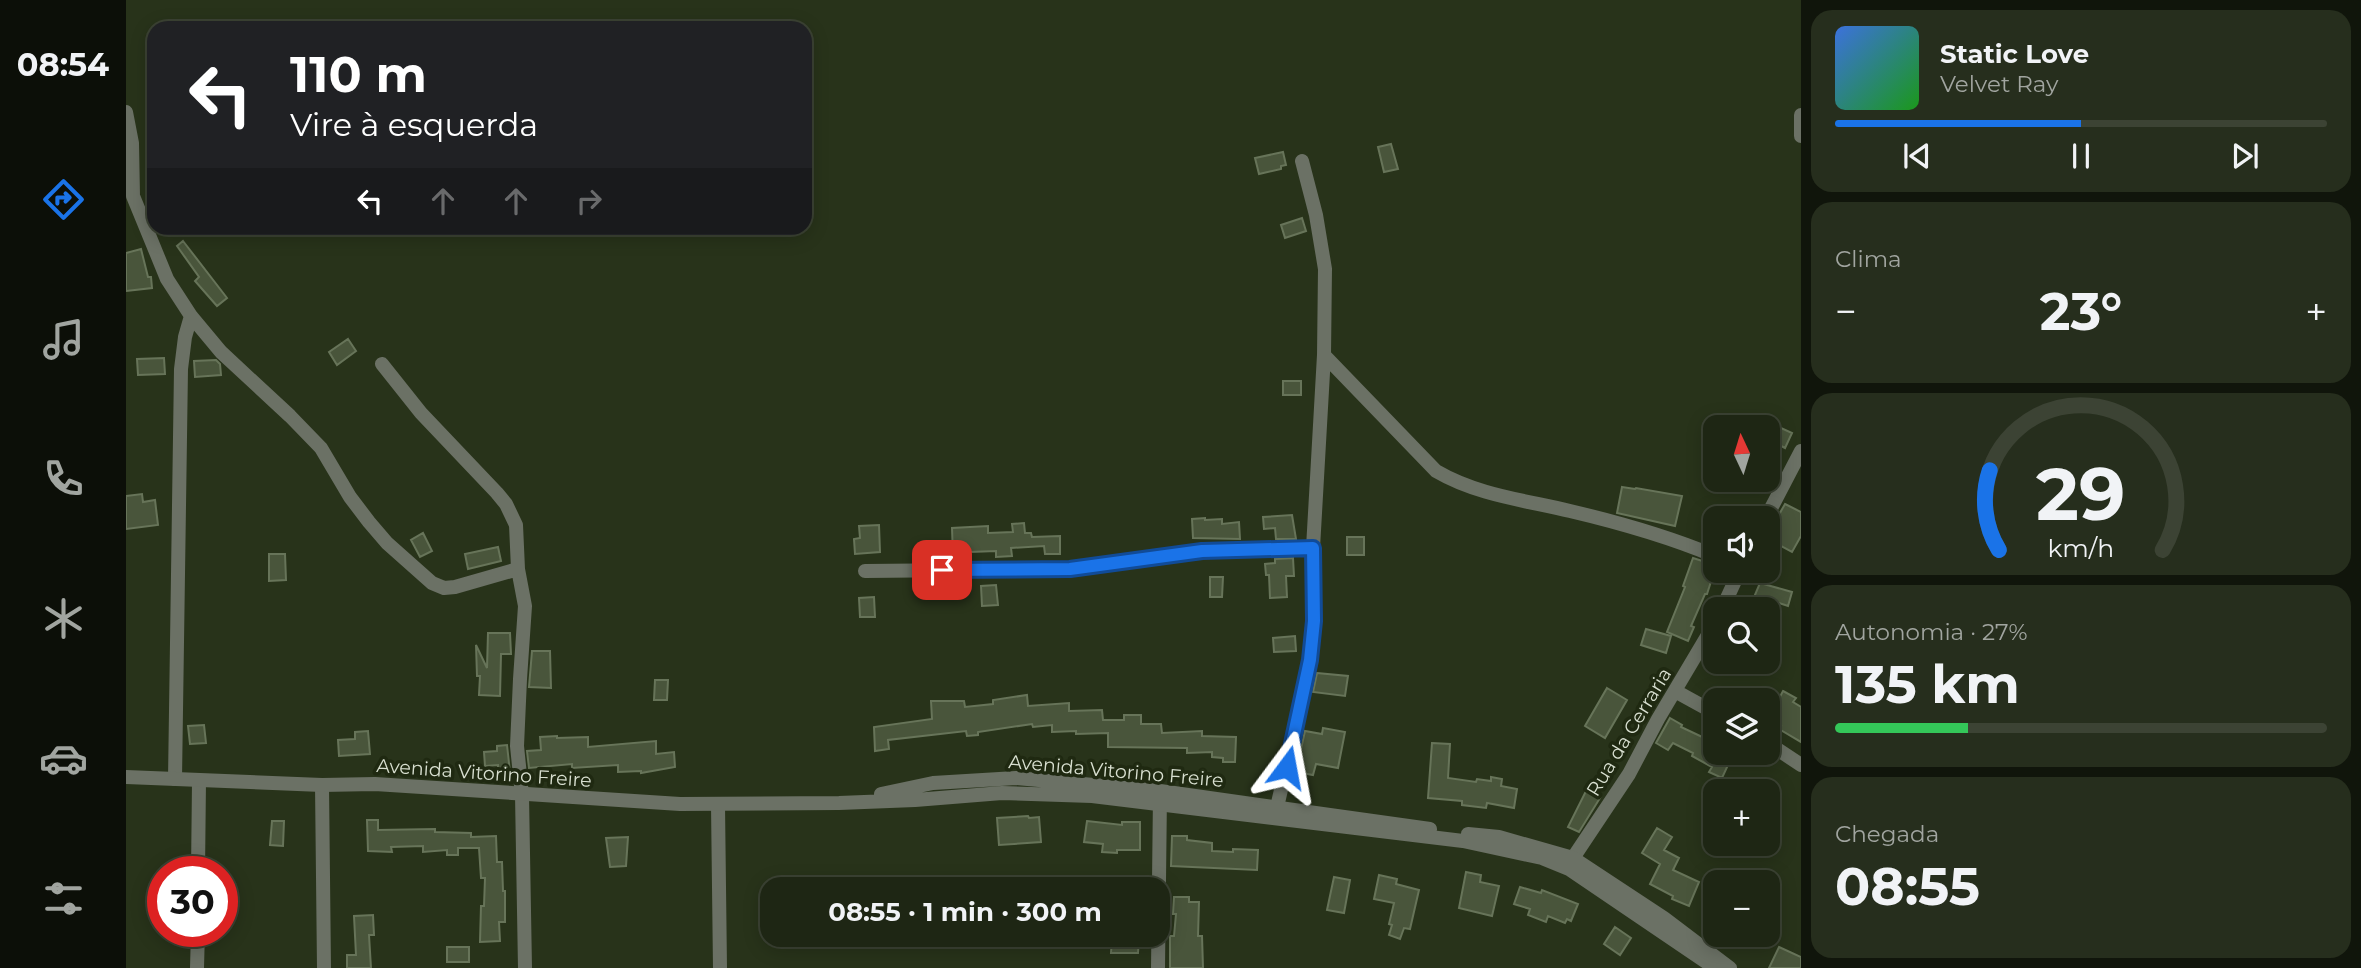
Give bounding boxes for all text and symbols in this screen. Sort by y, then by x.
text: Static Love [1940,38,2089,70]
text: 08:54 [17,45,109,84]
text: 110 m [290,45,427,104]
icon: left [175,49,266,140]
text: Velvet Ray [1940,70,2058,98]
text: Vire à esquerda [290,105,538,144]
icon: previous [1898,137,1936,175]
icon: pause [2062,137,2100,175]
icon: next [2226,137,2264,175]
icon: directions [39,175,88,224]
icon: left [351,182,389,220]
icon: ahead [424,182,462,220]
icon: ahead [497,182,535,220]
icon: right [570,182,608,220]
text: Clima [1835,245,1902,273]
text: 23° [2040,280,2122,343]
text: − [1835,288,1857,335]
text: + [2305,288,2327,335]
icon: music [39,315,88,364]
north arrow [1703,415,1780,492]
map controls [1703,415,1780,947]
text: 29 [2036,450,2126,538]
icon: phone [39,454,88,503]
button: sound [1703,506,1780,583]
text: km/h [2048,533,2114,563]
pin [912,540,972,600]
icon: arrive [923,551,961,589]
icon: climate [39,594,88,643]
button: search [1703,597,1780,674]
text: Autonomia · 27% [1835,618,2028,646]
text: 135 km [1835,653,2020,716]
street label: Rua da Cerraria [1582,664,1676,800]
button: layers [1703,688,1780,765]
position arrow [1250,730,1324,804]
icon: car [39,734,88,783]
street label: Avenida Vitorino Freire [1008,750,1224,792]
street label: Avenida Vitorino Freire [376,754,592,792]
button: + [1703,779,1780,856]
text: Chegada [1835,820,1939,848]
text: 08:55 [1835,855,1980,918]
speed limit sign: 30 [147,856,238,947]
button: − [1703,870,1780,947]
icon: filters [39,874,88,923]
text: 08:55 · 1 min · 300 m [828,896,1102,928]

